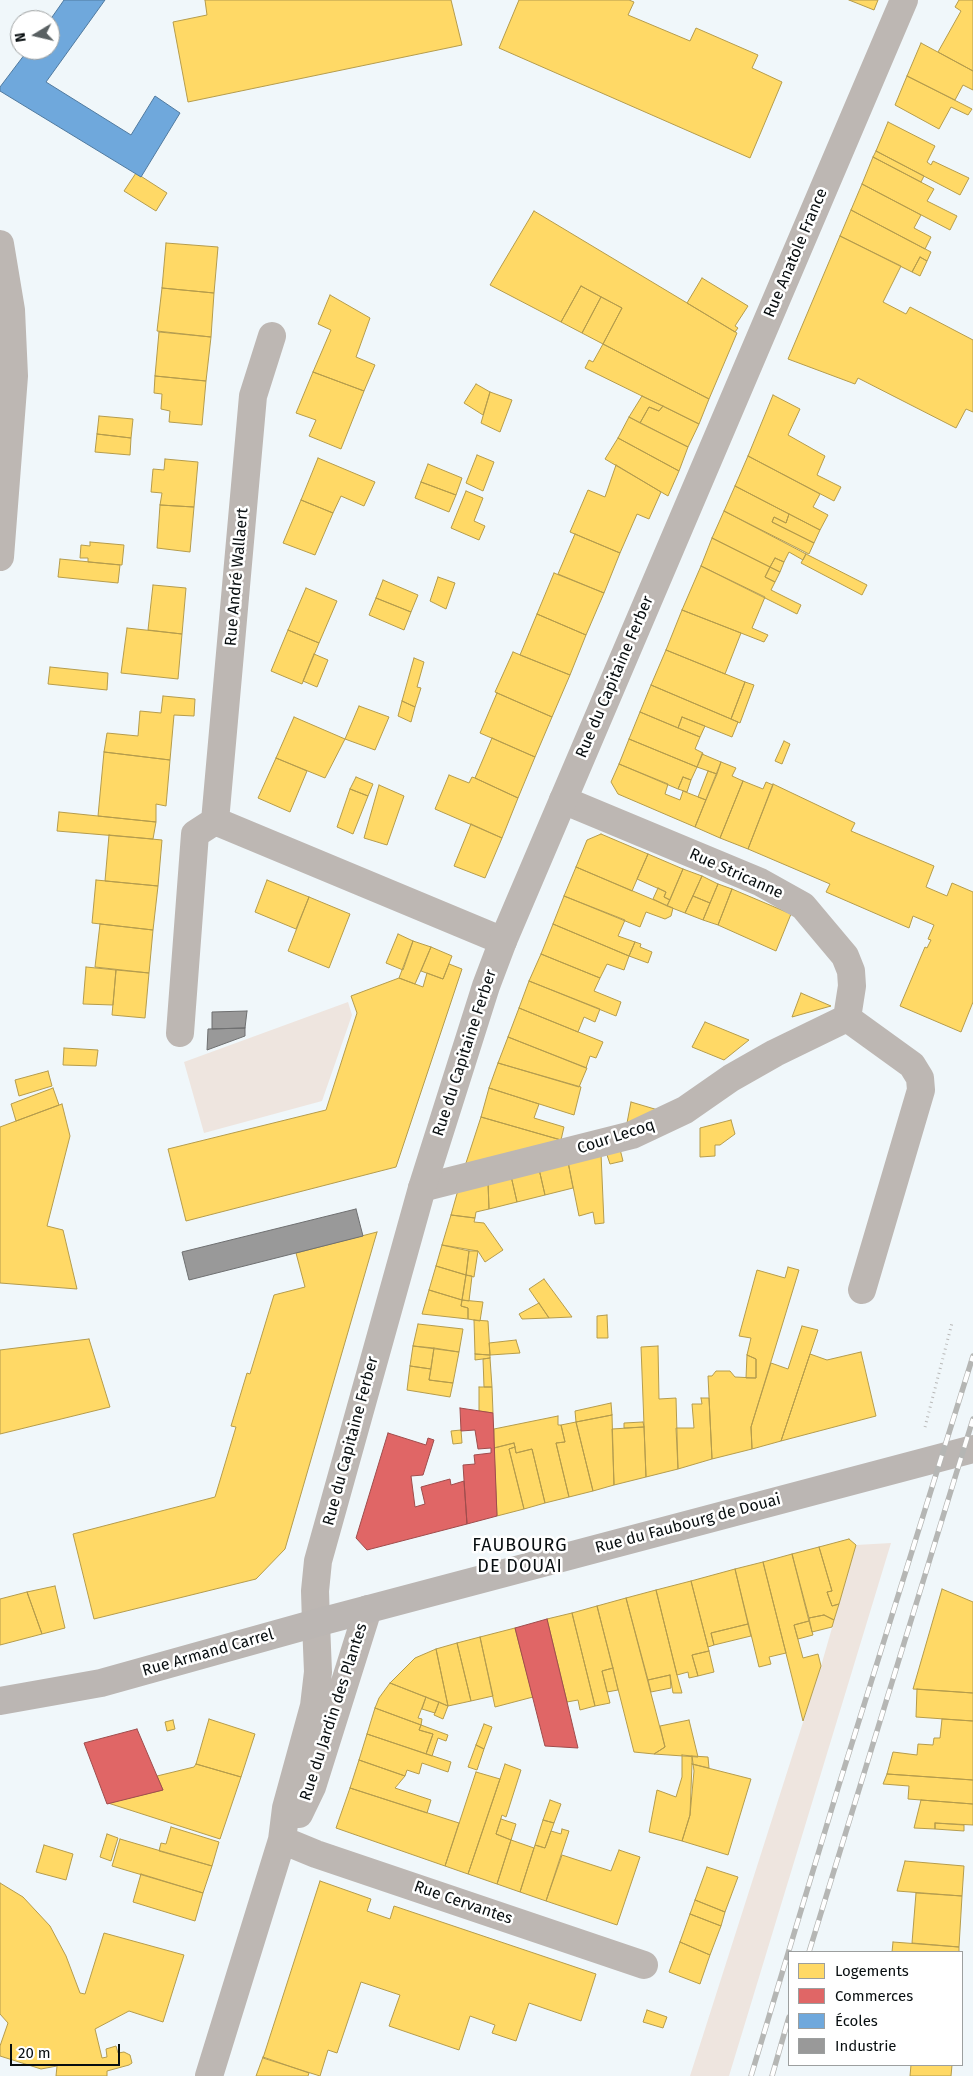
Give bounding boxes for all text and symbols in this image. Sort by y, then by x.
north arrow [10,10,60,60]
text: N [12,31,30,43]
street label: Rue Anatole France [760,185,832,321]
street label: Rue André Wallaert [221,507,253,647]
street label: Rue du Capitaine Ferber [572,593,658,761]
street label: Rue Stricanne [686,845,786,903]
street label: Rue du Capitaine Ferber [429,967,501,1139]
street label: Cour Lecoq [575,1115,657,1159]
street label: Rue du Capitaine Ferber [319,1354,383,1528]
street label: Rue du Faubourg de Douai [593,1490,783,1558]
district label: FAUBOURG DE DOUAI [471,1535,569,1578]
street label: Rue du Jardin des Plantes [296,1621,372,1803]
street label: Rue Armand Carrel [140,1625,276,1681]
street label: Rue Cervantes [411,1877,515,1929]
legend [788,1951,963,2066]
text: Logements [835,1962,909,1980]
text: Commerces [835,1987,913,2005]
text: Écoles [835,2012,878,2030]
scale bar [12,2034,122,2066]
text: Industrie [835,2037,897,2055]
text: 20 m [18,2044,51,2062]

